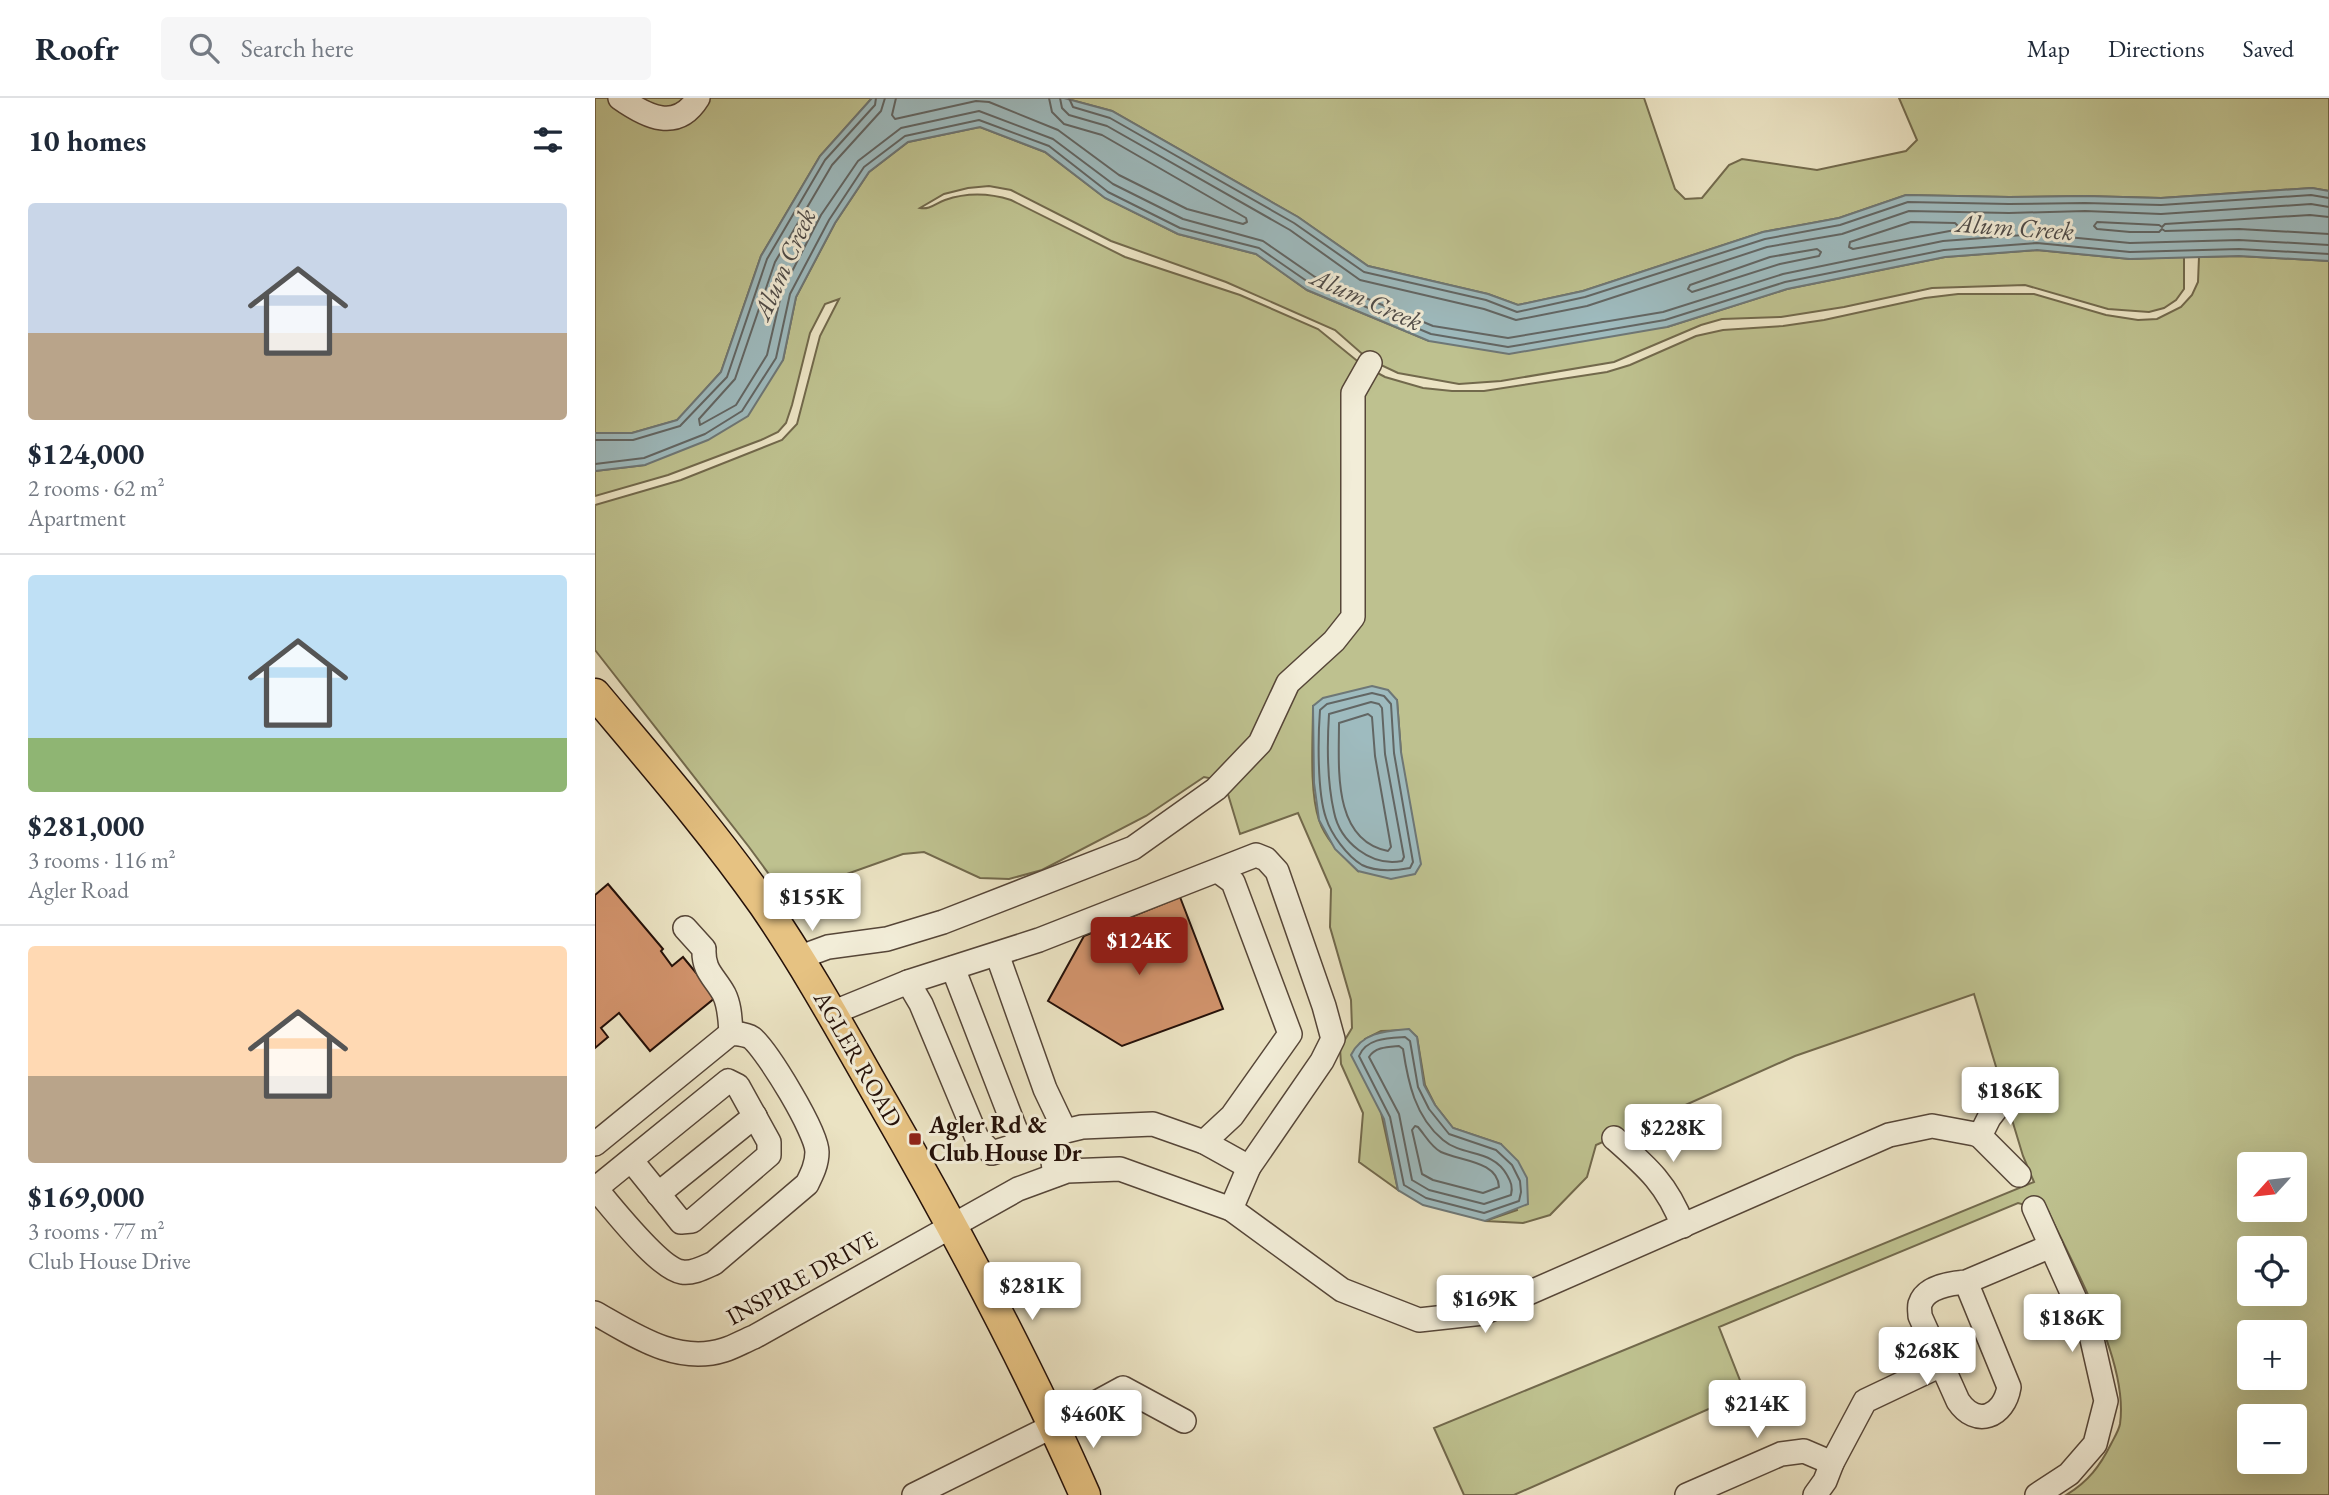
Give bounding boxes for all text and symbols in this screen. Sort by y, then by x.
search box [161,17,651,80]
text: Roofr [35,27,119,70]
icon: search [185,29,223,67]
text: Search here [241,31,354,65]
text: Map [2027,33,2070,64]
text: Directions [2108,33,2205,64]
text: Saved [2243,33,2294,64]
text: 10 homes [28,121,146,160]
icon: filters [529,121,567,159]
water label: Alum Creek [744,203,824,327]
water label: Alum Creek [1953,206,2075,248]
icon: home [235,248,361,374]
water label: Alum Creek [1304,259,1428,339]
text: $124,000 [28,434,144,473]
text: 2 rooms · 62 m² [28,473,165,503]
text: Apartment [28,503,126,533]
icon: home [235,620,361,746]
text: $281,000 [28,806,144,845]
text: 3 rooms · 116 m² [28,845,176,875]
pin: $155K [763,874,861,933]
text: Agler Road [28,875,129,905]
text: $155K [780,881,844,911]
pin: $124K [1090,918,1188,977]
text: $124K [1107,925,1171,955]
street label: AGLER ROAD [806,984,910,1132]
icon: home [235,991,361,1117]
pin: $186K [1961,1068,2059,1127]
text: $186K [1978,1075,2042,1105]
pin: $228K [1624,1104,1722,1164]
place label: Agler Rd & Club House Dr [928,1109,1082,1168]
text: $228K [1641,1112,1705,1142]
marker: Agler Rd & Club House Dr [907,1131,923,1147]
north arrow [2237,1152,2307,1222]
map controls [2237,1152,2307,1474]
text: $169,000 [28,1177,144,1216]
text: 3 rooms · 77 m² [28,1216,165,1246]
street label: INSPIRE DRIVE [721,1223,883,1332]
button: locate [2237,1236,2307,1306]
text: Club House Drive [28,1246,191,1276]
pin: $281K [983,1262,1081,1322]
text: $281K [1000,1270,1064,1300]
pin: $169K [1436,1276,1534,1335]
text: $169K [1453,1283,1517,1313]
pin: $186K [2023,1294,2121,1354]
text: $186K [2040,1302,2104,1332]
button: + [2237,1320,2307,1390]
pin: $268K [1878,1328,1976,1387]
text: $268K [1895,1335,1959,1365]
pin: $214K [1708,1380,1806,1440]
text: $214K [1725,1388,1789,1418]
pin: $460K [1044,1390,1142,1450]
text: $460K [1061,1398,1125,1428]
button: − [2237,1404,2307,1474]

